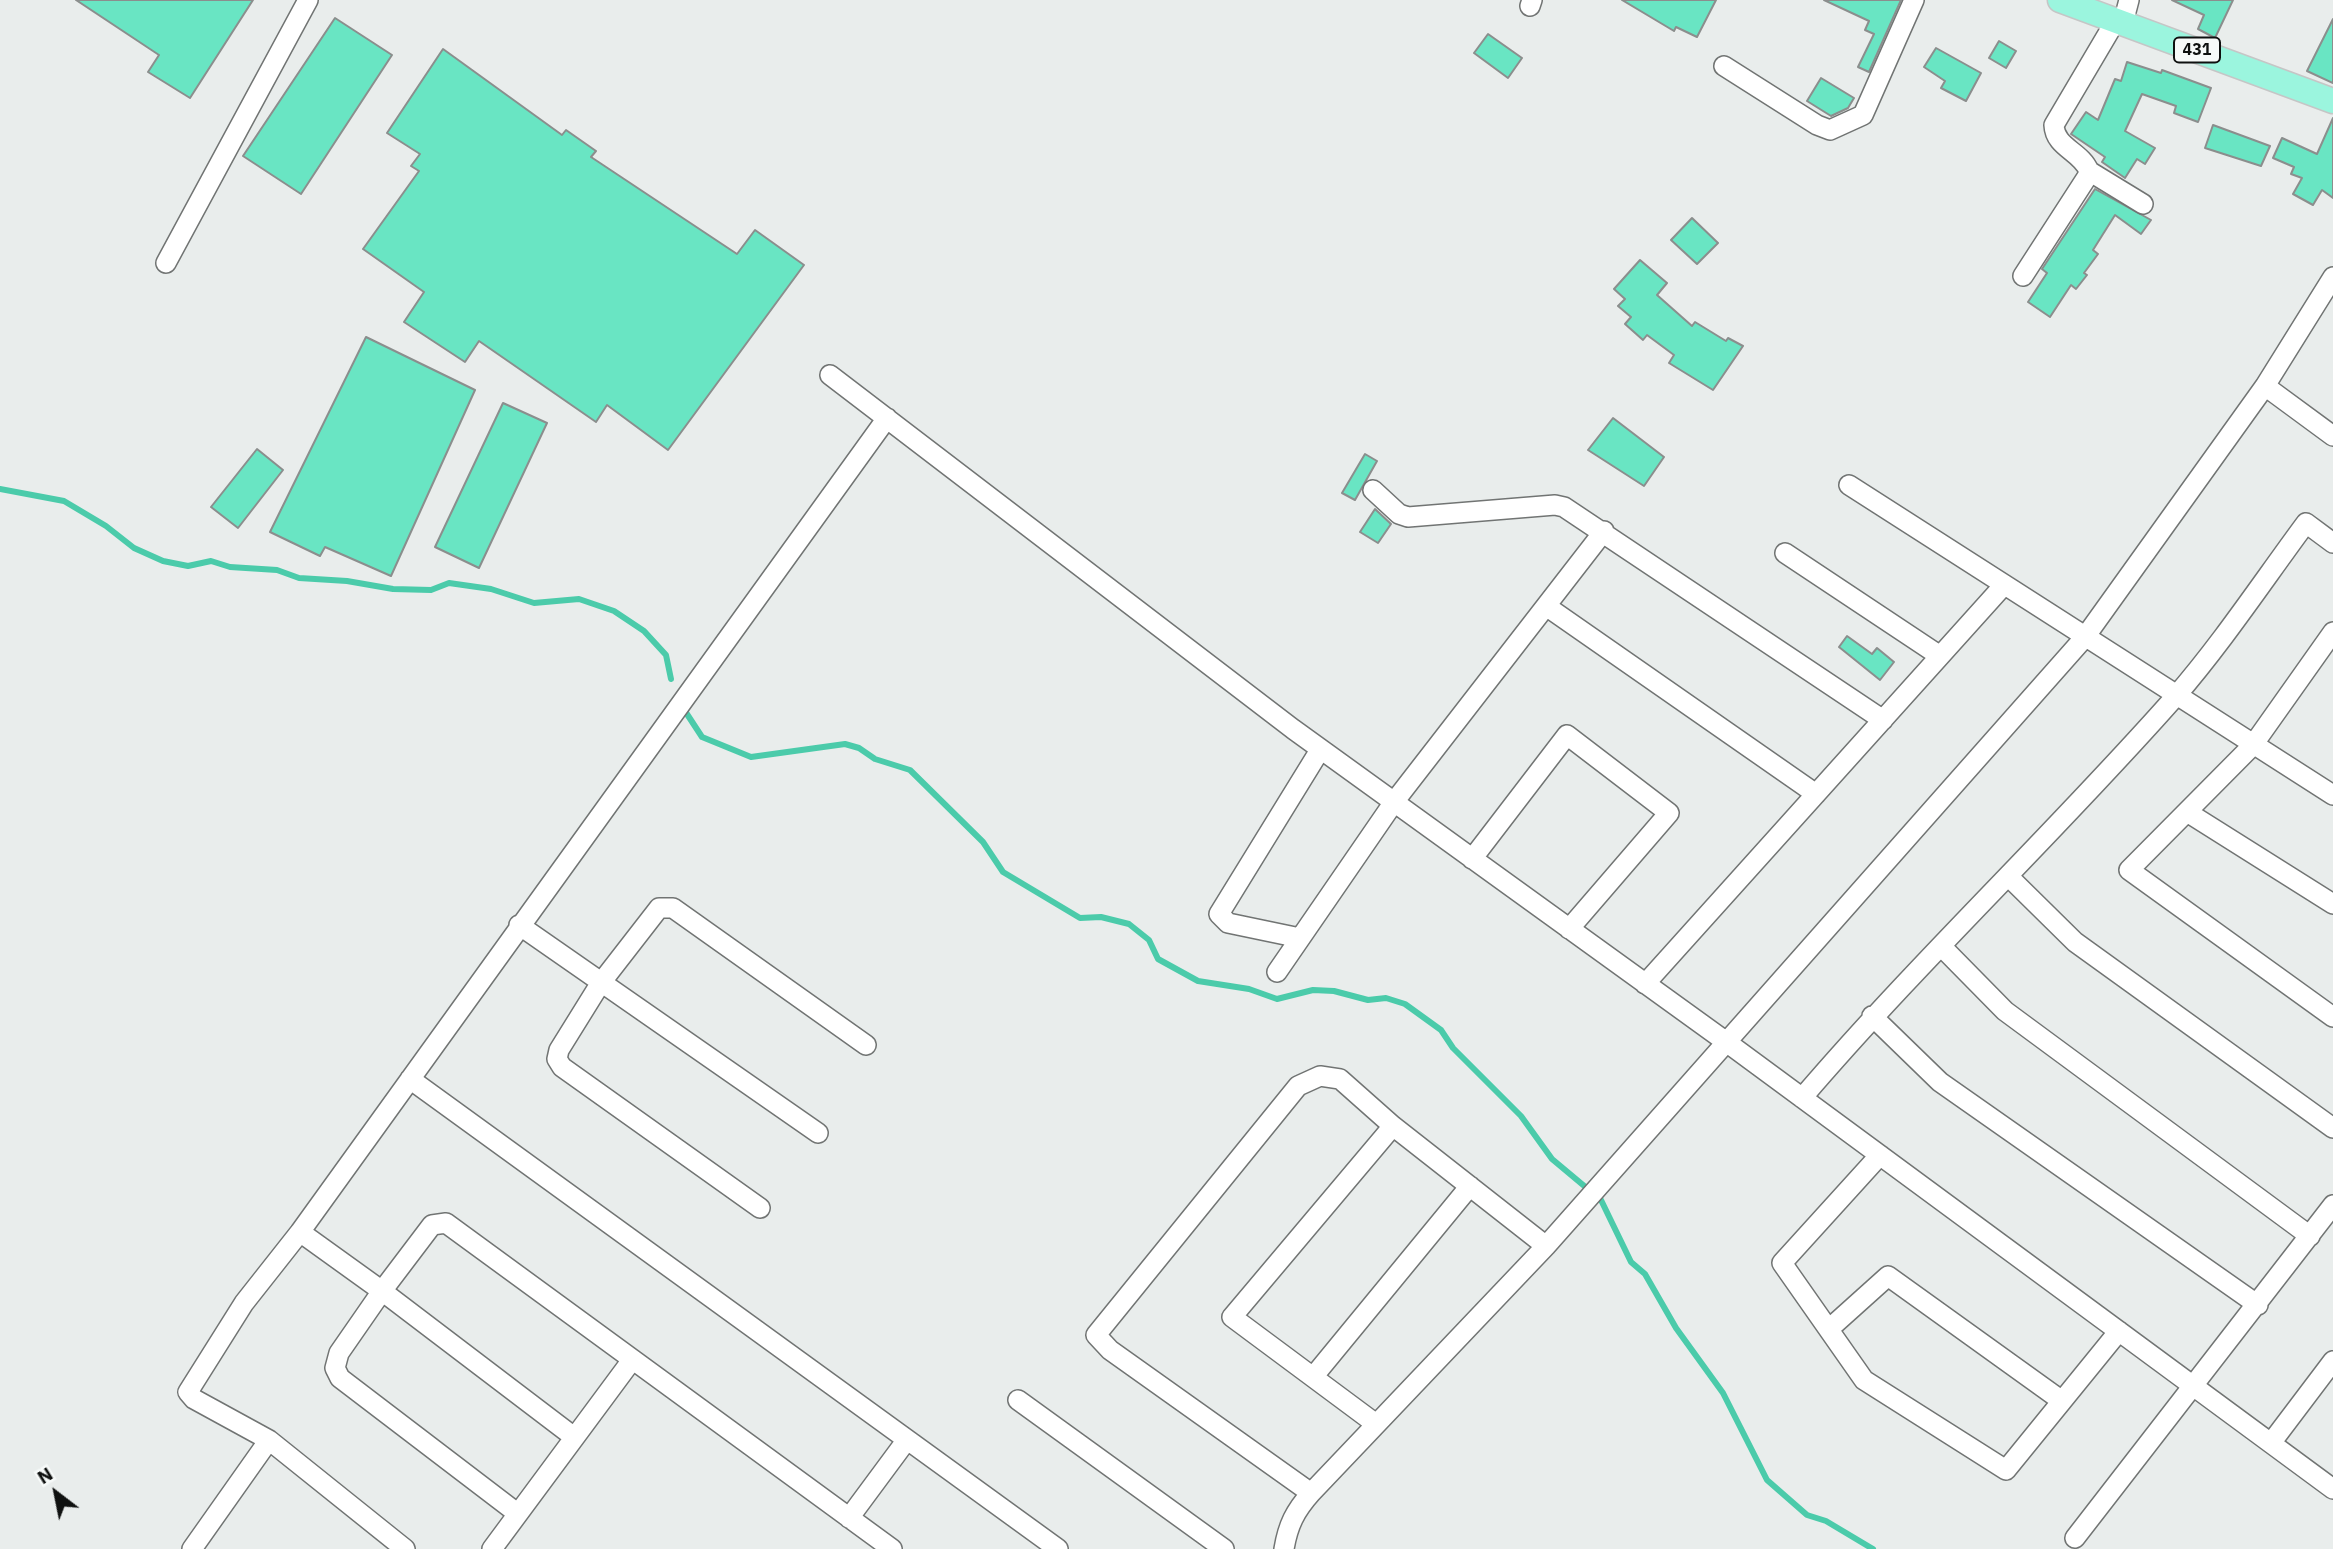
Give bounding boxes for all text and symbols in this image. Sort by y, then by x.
road number: 431 [2174,38,2220,62]
north arrow [21,1458,91,1528]
text: N [33,1461,57,1489]

